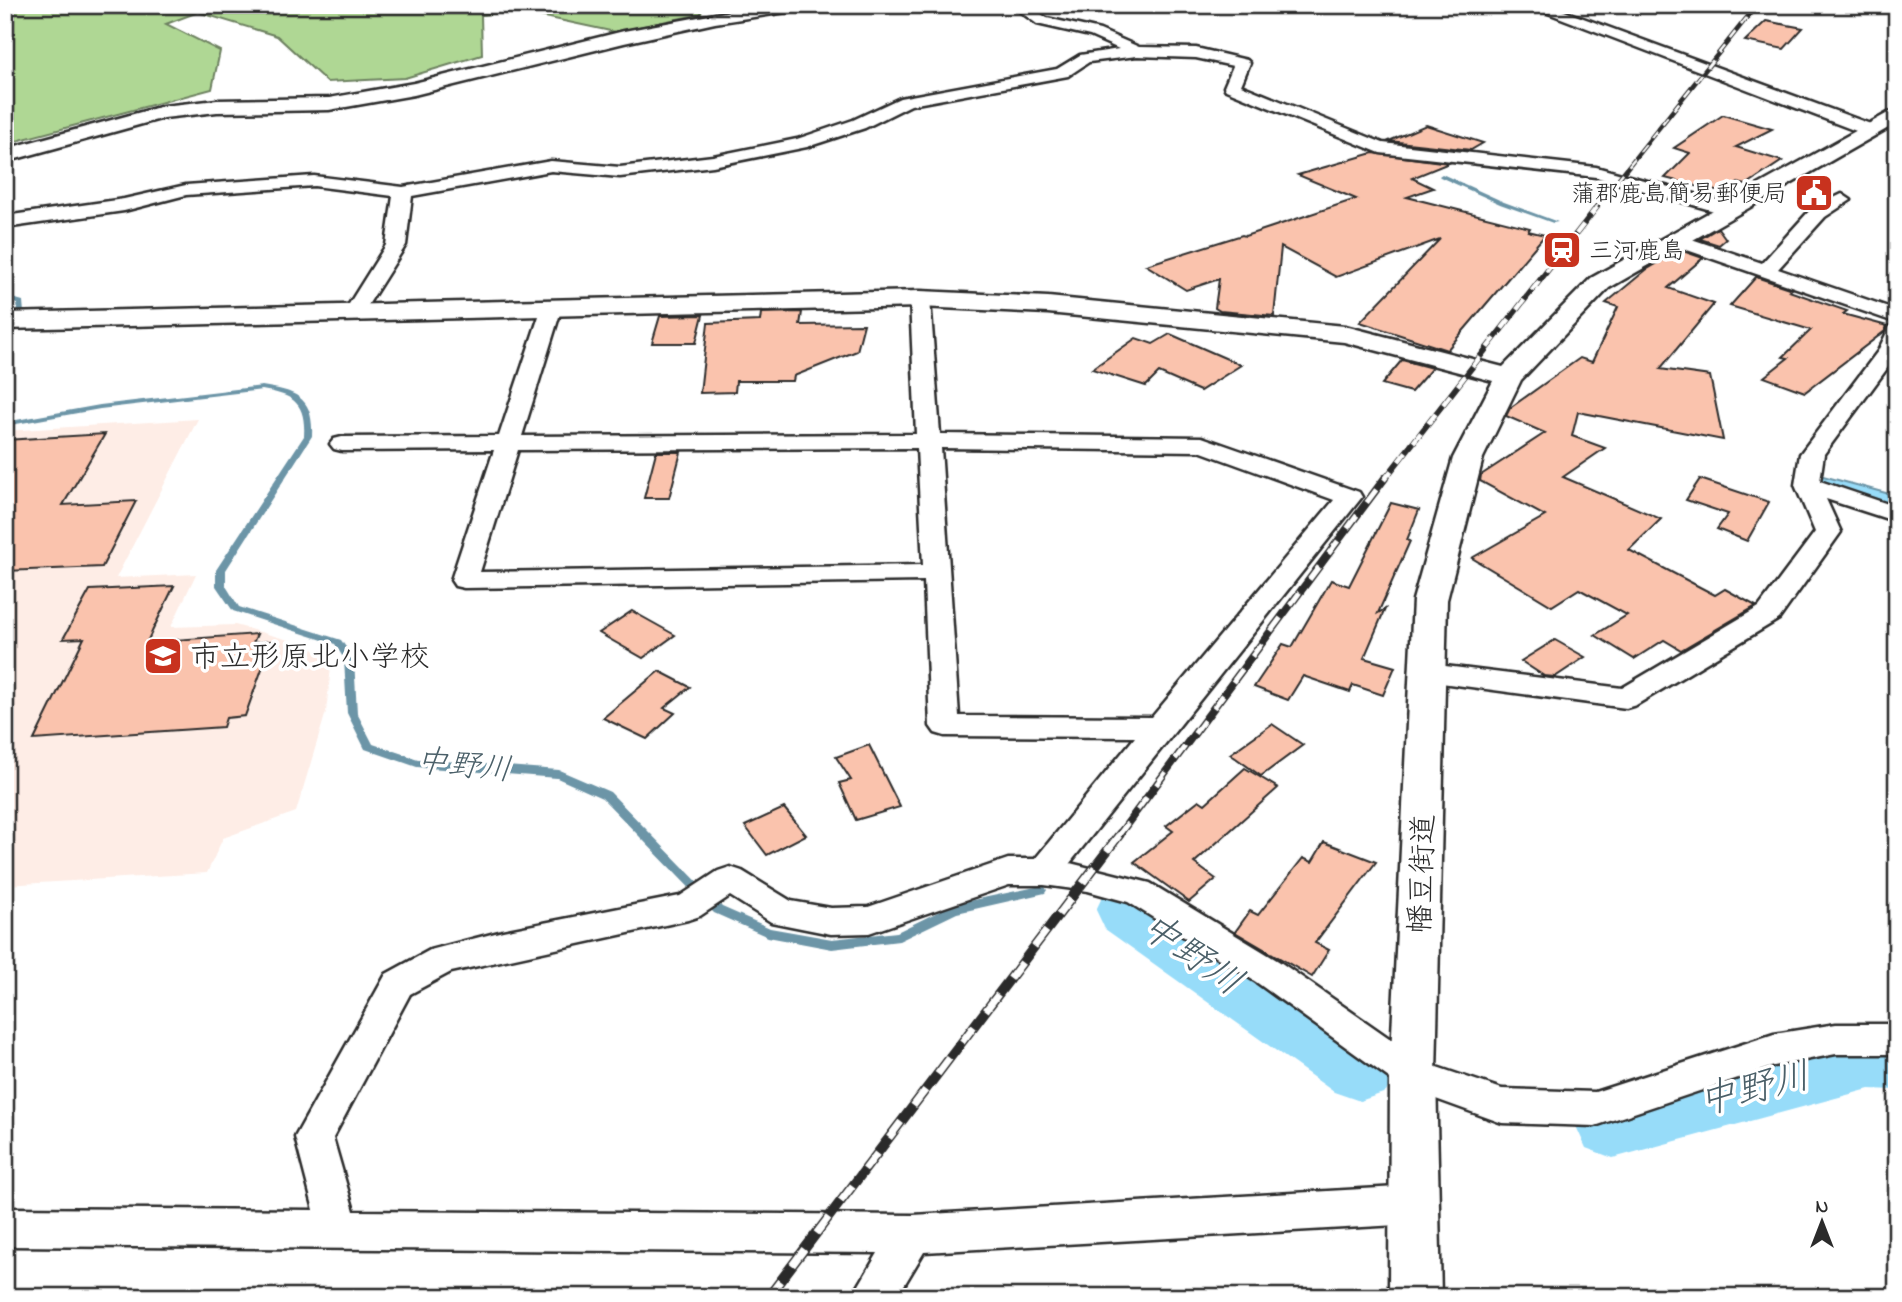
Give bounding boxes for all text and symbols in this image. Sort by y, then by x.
public building icon: 蒲郡鹿島簡易郵便局 [1793,172,1835,214]
place label: 蒲郡鹿島簡易郵便局 [1571,178,1787,213]
station icon: 三河鹿島 [1541,229,1583,271]
place label: 三河鹿島 [1589,235,1685,270]
school or university icon: 市立形原北小学校 [142,635,184,677]
place label: 市立形原北小学校 [190,637,430,681]
water label: 中野川 [413,739,514,796]
street label: 幡豆街道 [1400,813,1448,935]
water label: 中野川 [1128,901,1253,1012]
water label: 中野川 [1693,1050,1817,1132]
north arrow [1786,1186,1856,1256]
text: N [1816,1194,1829,1221]

